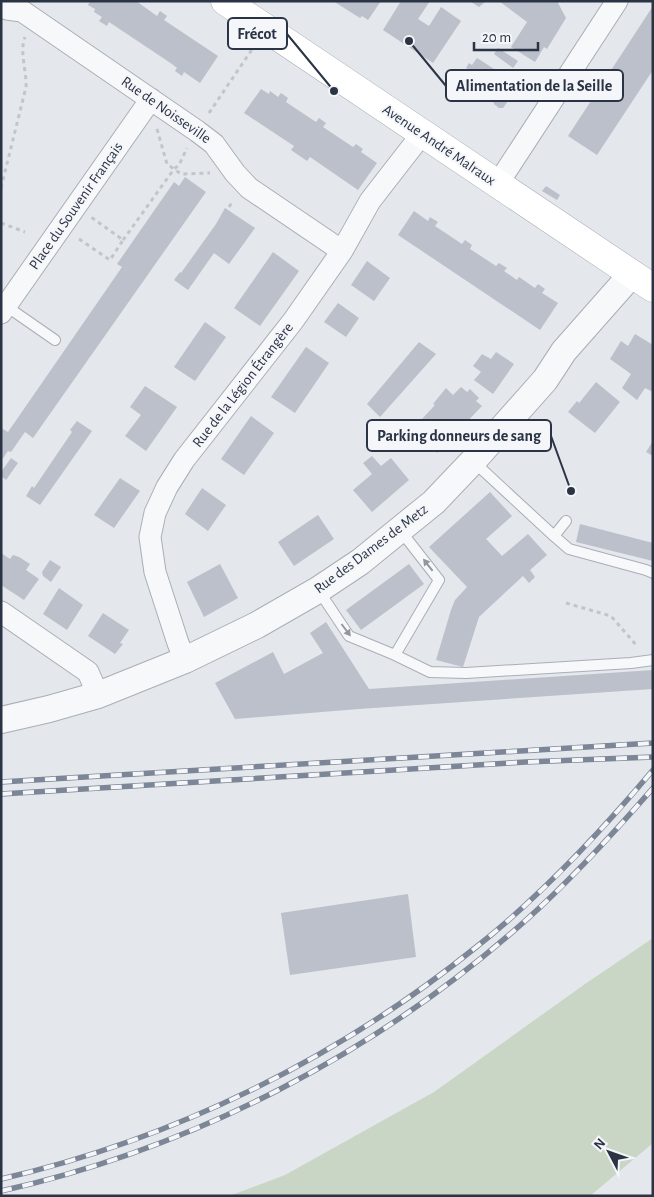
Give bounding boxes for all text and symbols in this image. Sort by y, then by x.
callout: Frécot [228,18,287,49]
scale bar [474,20,538,52]
text: Frécot [237,26,277,42]
text: 20 m [482,30,511,45]
callout: Alimentation de la Seille [446,70,623,101]
street label: Rue de Noisseville [119,74,214,146]
text: Alimentation de la Seille [456,78,613,94]
street label: Avenue André Malraux [380,102,499,189]
street label: Place du Souvenir Français [26,140,126,272]
street label: Rue de la Légion Étrangère [188,319,296,450]
callout: Parking donneurs de sang [367,420,551,451]
text: Parking donneurs de sang [377,428,542,444]
street label: Rue des Dames de Metz [311,502,431,596]
one-way arrow [422,559,433,572]
one-way arrow [341,623,351,637]
north arrow [584,1127,634,1177]
text: N [591,1136,608,1152]

